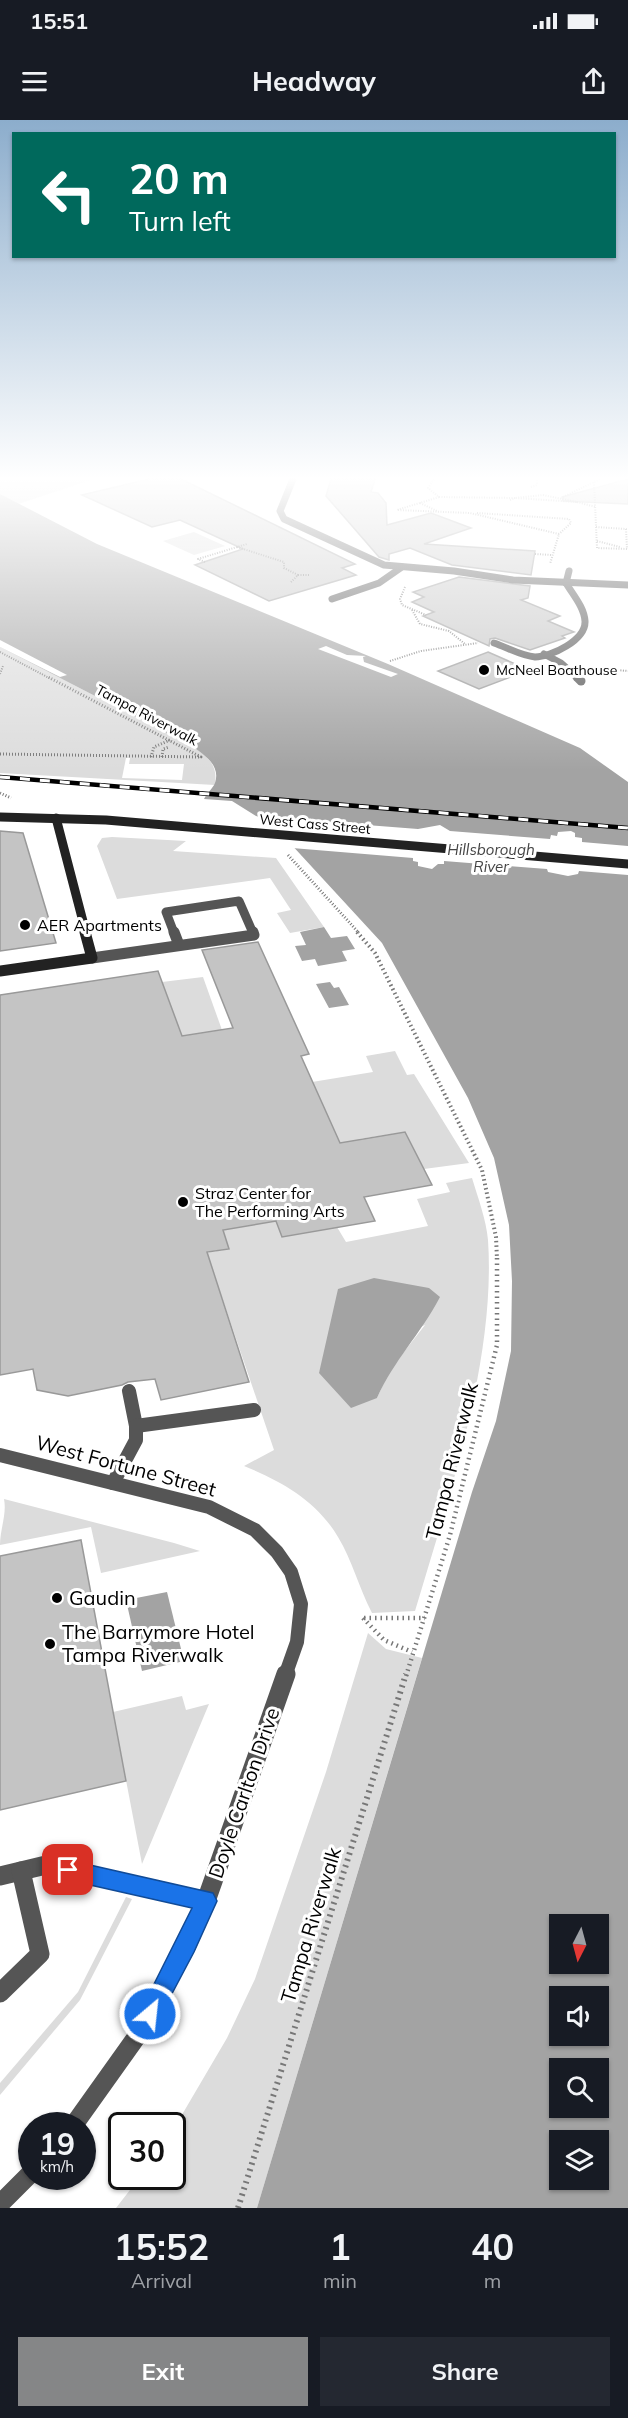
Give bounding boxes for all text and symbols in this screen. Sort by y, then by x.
text: 15:51 [30,7,88,35]
text: Headway [252,64,376,98]
icon: menu [18,65,51,98]
icon: share [577,65,610,98]
text: 20 m [129,152,229,205]
icon: left [30,156,108,234]
text: Turn left [129,204,231,238]
place label: McNeel Boathouse [496,661,617,679]
marker: McNeel Boathouse [477,663,491,677]
street label: Tampa Riverwalk [93,681,202,750]
street label: West Cass Street [259,810,372,838]
water label: Hillsborough River [447,840,535,876]
place label: AER Apartments [37,915,162,935]
marker: AER Apartments [18,918,32,932]
place label: Straz Center for The Performing Arts [195,1183,345,1221]
marker: Straz Center for The Performing Arts [176,1195,190,1209]
street label: Tampa Riverwalk [420,1379,483,1542]
street label: West Fortune Street [33,1429,219,1502]
place label: Gaudin [69,1585,136,1610]
marker: Gaudin [50,1591,64,1605]
place label: The Barrymore Hotel Tampa Riverwalk [62,1619,255,1667]
marker: The Barrymore Hotel Tampa Riverwalk [43,1637,57,1651]
street label: Doyle Carlton Drive [203,1704,284,1881]
street label: Tampa Riverwalk [275,1843,346,2006]
pin [42,1844,93,1895]
icon: arrive [51,1853,84,1886]
north arrow [549,1914,609,1974]
map controls [549,1914,609,2190]
position arrow [118,1982,182,2046]
button: sound [549,1986,609,2046]
button: search [549,2058,609,2118]
speed limit sign: 30 [108,2112,186,2190]
text: 19 [39,2125,75,2163]
button: layers [549,2130,609,2190]
text: km/h [40,2157,74,2176]
text: 15:52 [114,2224,209,2269]
text: 1 [329,2224,351,2269]
text: 40 [471,2224,514,2269]
text: Arrival [131,2268,192,2293]
text: min [323,2268,357,2293]
text: m [484,2268,501,2293]
button: Exit [18,2337,308,2406]
button: Share [320,2337,610,2406]

